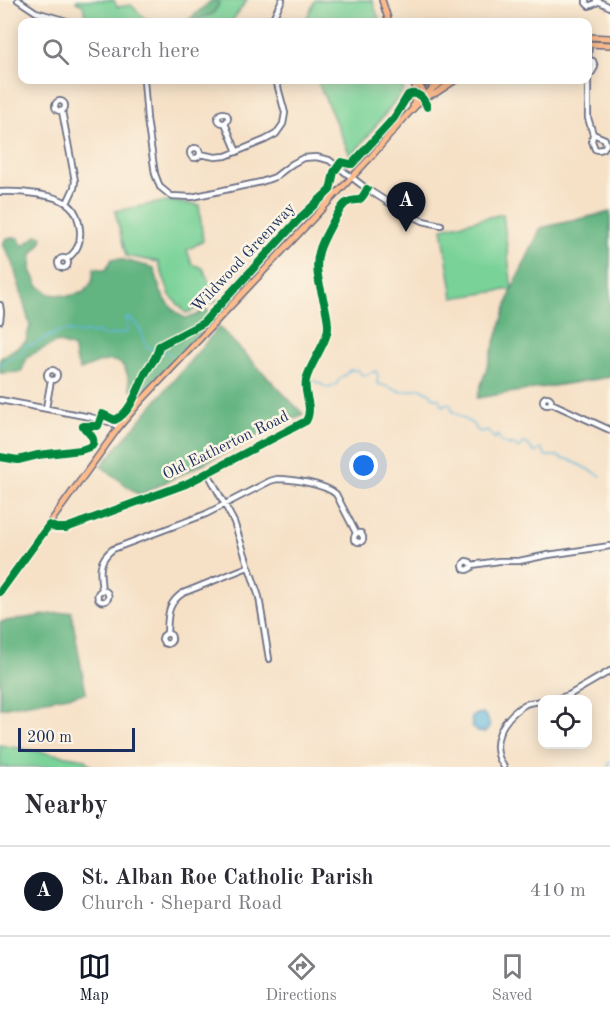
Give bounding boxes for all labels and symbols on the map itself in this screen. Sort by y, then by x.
pin: A [386,182,426,232]
street label: Wildwood Greenway [189,200,299,316]
street label: Old Eatherton Road [161,409,291,483]
your location [349,451,378,480]
scale bar [18,725,135,752]

